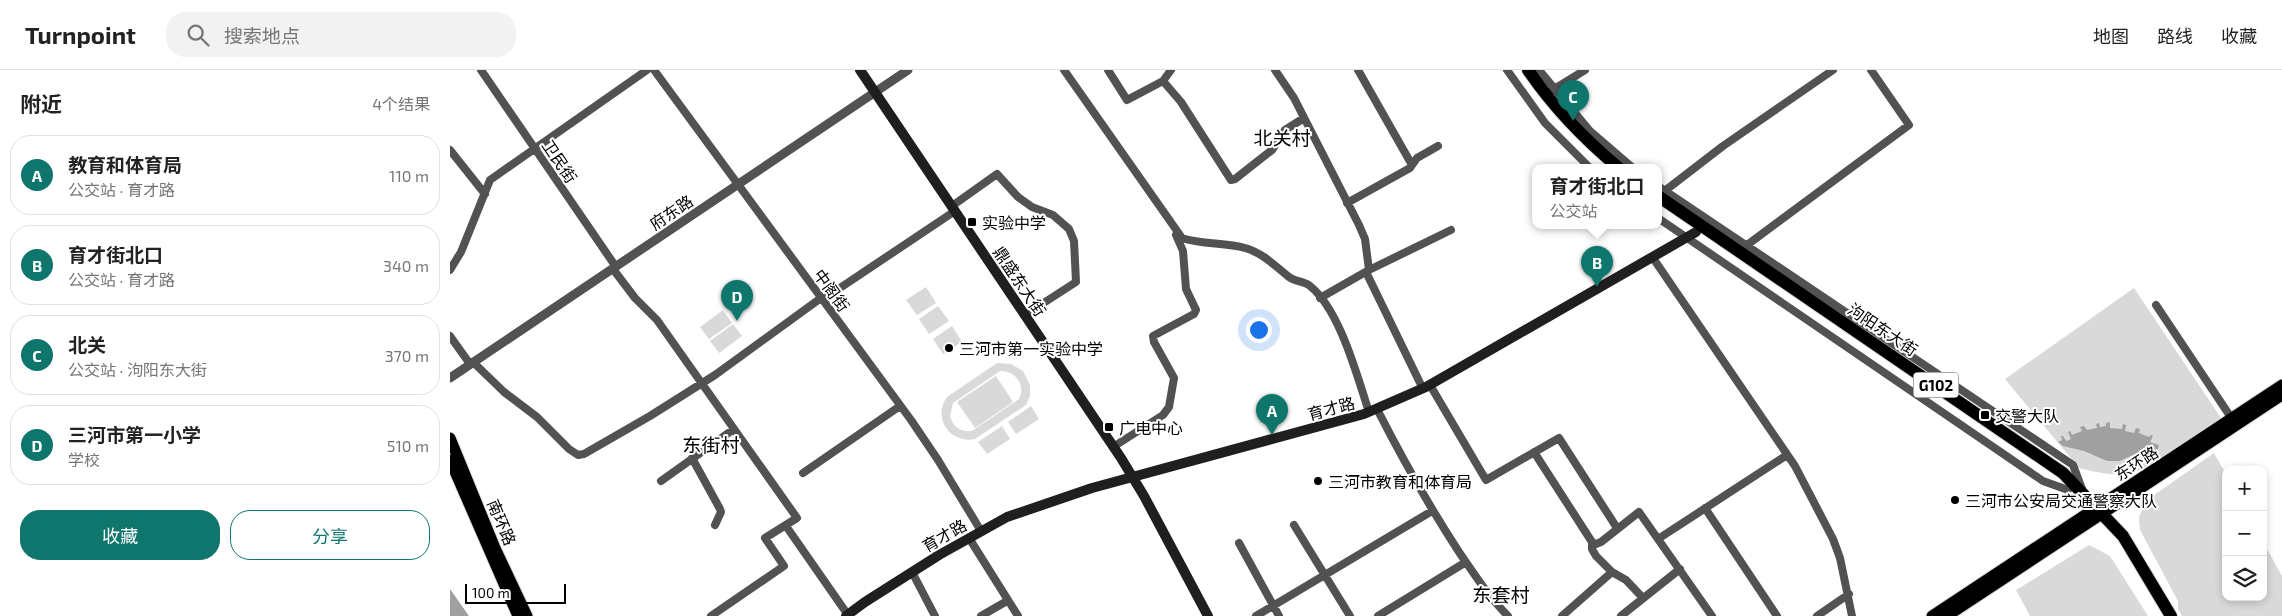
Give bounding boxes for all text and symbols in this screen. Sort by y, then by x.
search box [166,12,516,57]
text: Turnpoint [25,20,136,49]
icon: search [184,21,212,49]
text: 搜索地点 [224,24,300,47]
text: 地图 [2093,25,2129,47]
text: 路线 [2157,25,2193,47]
text: 收藏 [2221,25,2257,47]
pin: C [1557,80,1589,121]
text: 附近 [20,91,62,116]
text: 4个结果 [372,94,430,113]
district label: 北关村 [1253,126,1311,149]
street label: 卫民街 [539,136,581,186]
text: 教育和体育局 [68,153,182,176]
popup [1532,164,1662,229]
text: A [32,166,42,185]
text: 110 m [389,166,429,185]
text: 育才街北口 [1549,174,1645,197]
text: 公交站 · 育才路 [68,180,175,199]
street label: 府东路 [646,191,696,233]
text: 公交站 [1549,201,1598,220]
place label: 实验中学 [982,213,1046,232]
marker: 实验中学 [966,216,978,228]
text: 育才街北口 [68,243,163,266]
street label: 鼎盛东大街 [990,243,1050,319]
pin: B [1581,246,1613,287]
text: B [32,256,42,275]
text: 340 m [383,256,429,275]
street label: 中阁街 [810,265,854,315]
text: 公交站 · 育才路 [68,270,175,289]
pin: D [721,280,753,321]
street label: 泃阳东大街 [1845,299,1921,359]
your location [1246,317,1272,343]
text: 北关 [68,333,106,356]
place label: 三河市第一实验中学 [959,339,1103,358]
marker: 三河市第一实验中学 [943,342,955,354]
text: C [32,346,42,365]
text: 370 m [385,346,429,365]
text: 公交站 · 泃阳东大街 [68,360,207,379]
road number: G102 [1914,372,1958,398]
street label: 育才路 [1305,393,1357,423]
pin: A [1256,394,1288,435]
place label: 交警大队 [1995,406,2059,425]
marker: 交警大队 [1979,409,1991,421]
place label: 广电中心 [1119,418,1183,437]
marker: 广电中心 [1103,421,1115,433]
text: 三河市第一小学 [68,423,201,446]
district label: 东街村 [682,433,740,456]
text: D [32,436,42,455]
text: 510 m [387,436,429,455]
street label: 东环路 [2111,442,2161,484]
text: 学校 [68,450,100,469]
map controls [2222,466,2267,601]
button: + [2222,466,2267,511]
place label: 三河市教育和体育局 [1328,472,1472,491]
marker: 三河市教育和体育局 [1312,475,1324,487]
place label: 三河市公安局交通警察大队 [1965,491,2157,510]
marker: 三河市公安局交通警察大队 [1949,494,1961,506]
street label: 南环路 [484,496,520,548]
button: 收藏 [20,510,220,560]
button: 分享 [230,510,430,560]
button: − [2222,511,2267,556]
street label: 育才路 [918,515,970,555]
button: layers [2222,556,2267,601]
scale bar [465,581,566,604]
district label: 东套村 [1472,583,1530,606]
text: 100 m [472,584,510,601]

